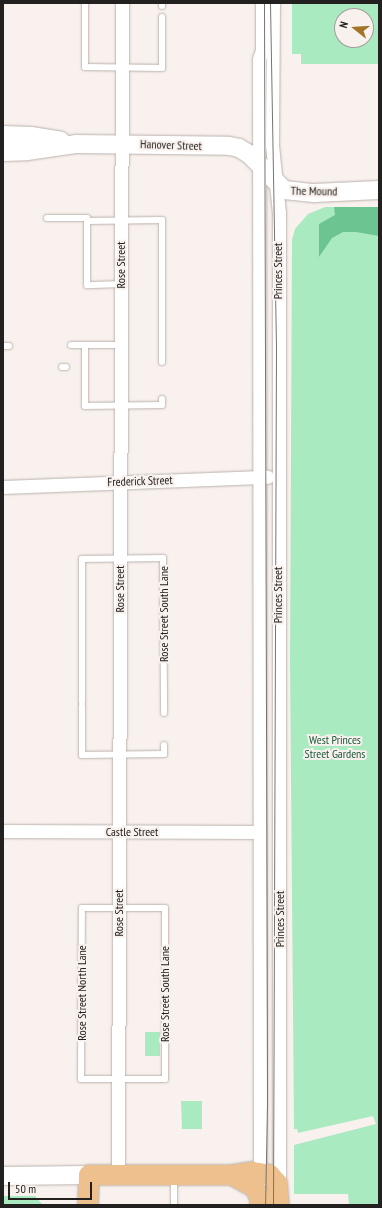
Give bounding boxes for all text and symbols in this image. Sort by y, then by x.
north arrow [334,8,374,48]
text: N [336,20,351,30]
street label: Hanover Street [140,137,202,153]
street label: The Mound [291,183,337,199]
street label: Rose Street [114,242,128,288]
street label: Princes Street [271,243,285,299]
street label: Frederick Street [107,473,173,489]
street label: Rose Street [113,566,127,612]
street label: Rose Street South Lane [157,566,171,662]
street label: Princes Street [271,567,285,623]
park label: West Princes Street Gardens [305,733,365,761]
street label: Castle Street [106,825,158,839]
street label: Rose Street [112,890,126,936]
street label: Princes Street [273,891,287,947]
street label: Rose Street North Lane [75,945,89,1041]
street label: Rose Street South Lane [158,946,172,1042]
scale bar [10,1174,94,1200]
text: 50 m [15,1181,36,1196]

